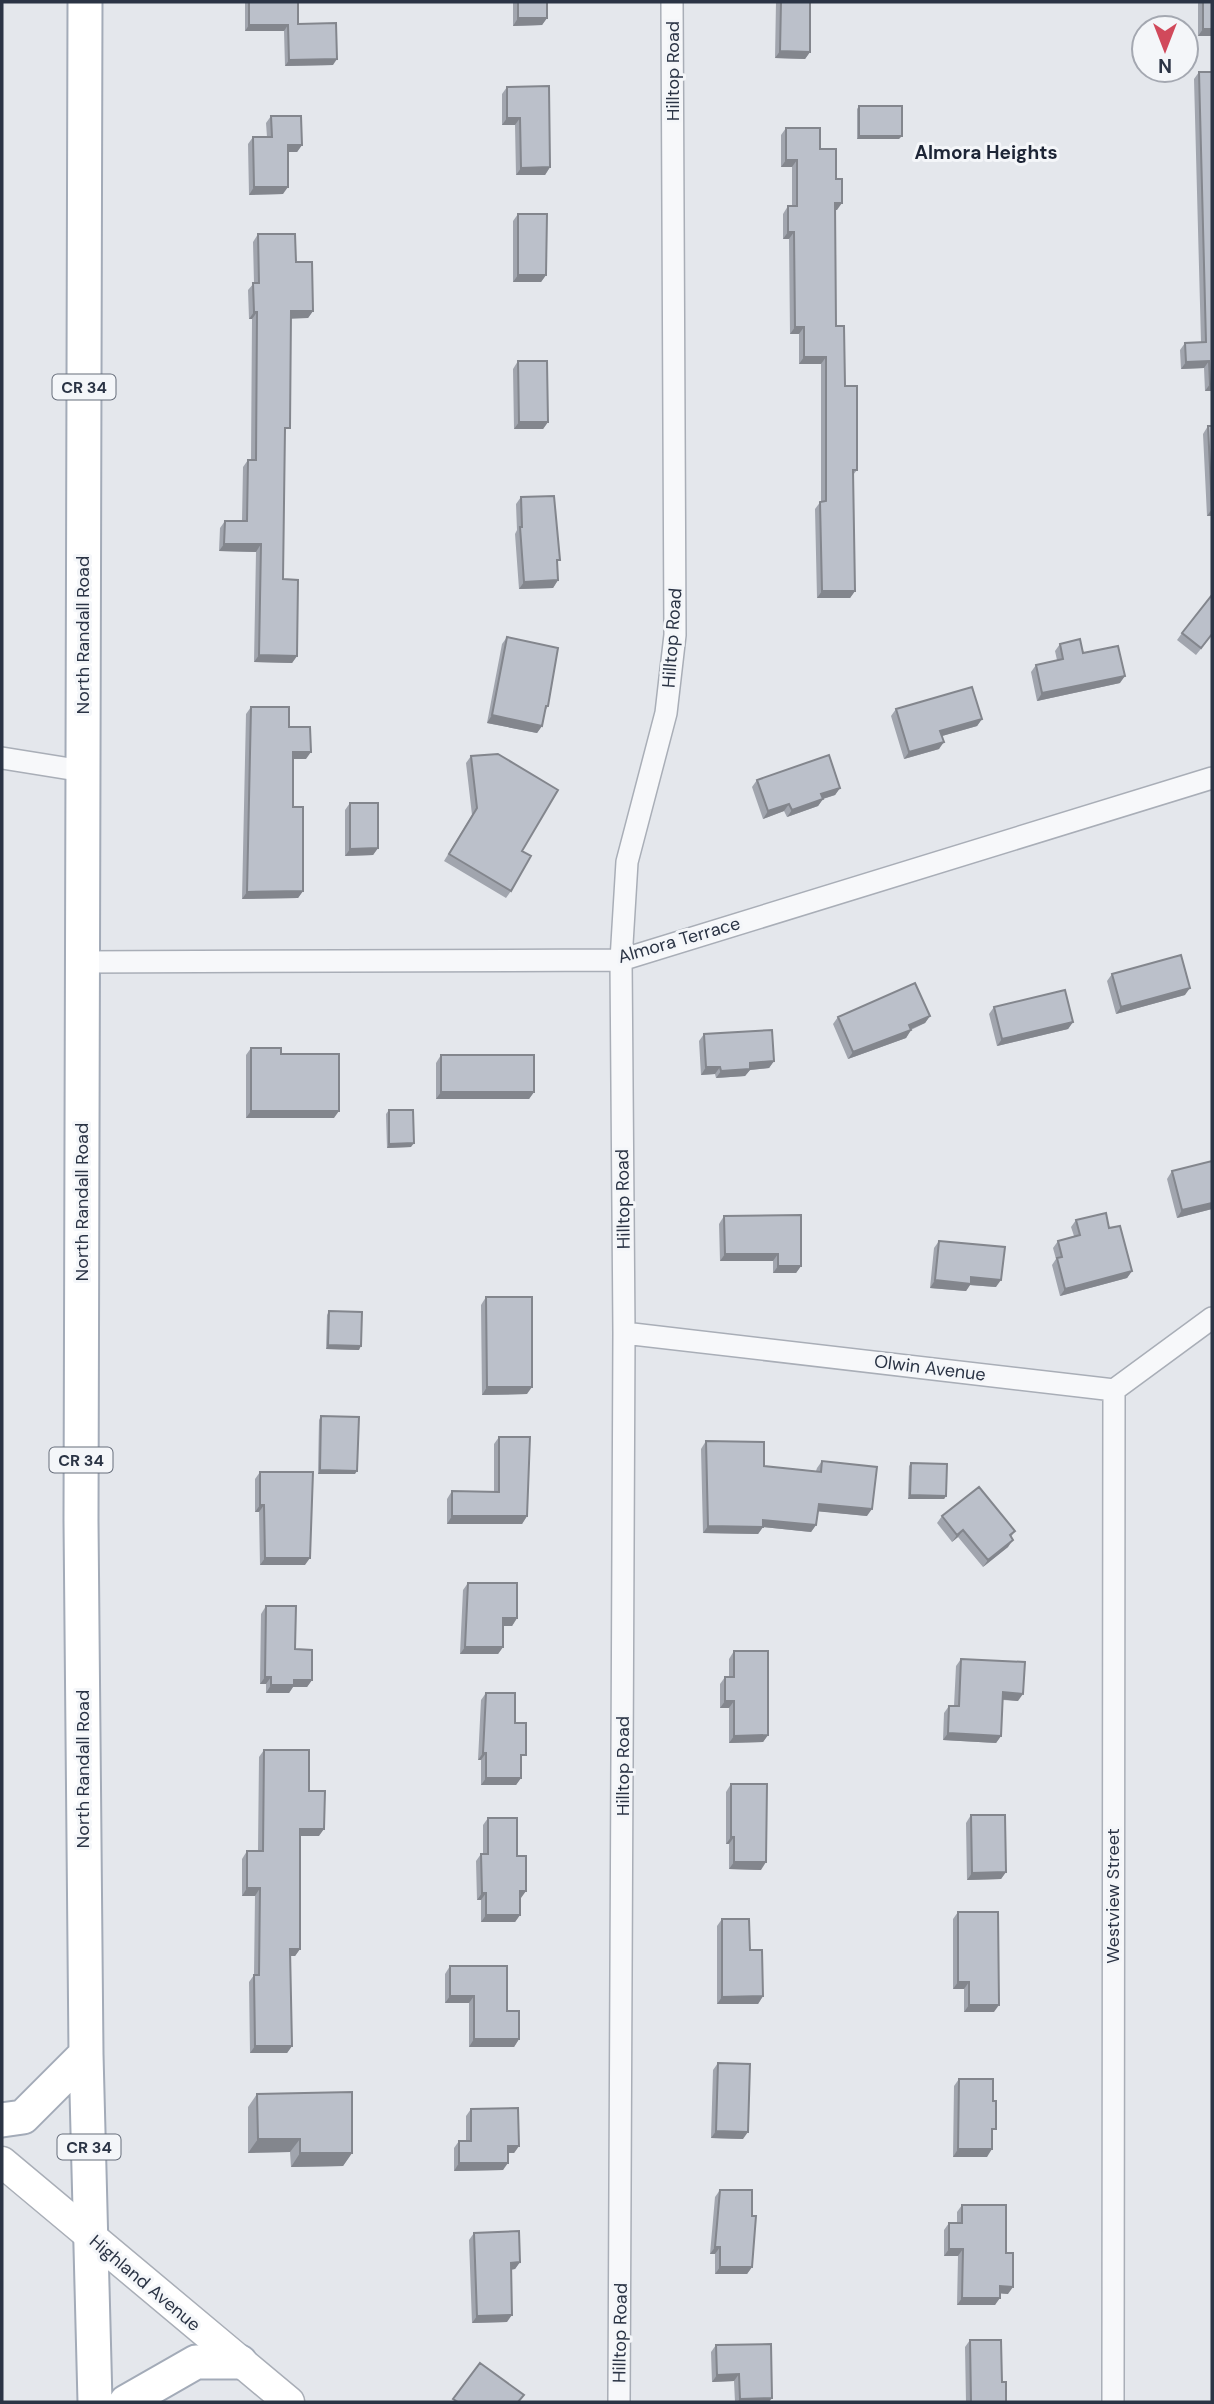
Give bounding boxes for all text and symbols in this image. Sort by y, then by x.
north arrow [1130,14,1200,84]
street label: Hilltop Road [661,21,685,121]
text: N [1158,53,1172,78]
district label: Almora Heights [915,140,1058,165]
road number: CR 34 [52,374,116,400]
street label: North Randall Road [71,556,95,714]
street label: Hilltop Road [657,587,687,689]
street label: Almora Terrace [615,911,743,969]
street label: North Randall Road [70,1123,94,1281]
street label: Hilltop Road [610,1149,636,1249]
street label: Olwin Avenue [873,1349,987,1387]
road number: CR 34 [50,1448,112,1472]
street label: North Randall Road [71,1690,95,1848]
street label: Hilltop Road [611,1716,635,1816]
street label: Westview Street [1101,1828,1125,1964]
road number: CR 34 [57,2134,120,2160]
street label: Highland Avenue [84,2229,206,2337]
street label: Hilltop Road [607,2283,633,2383]

